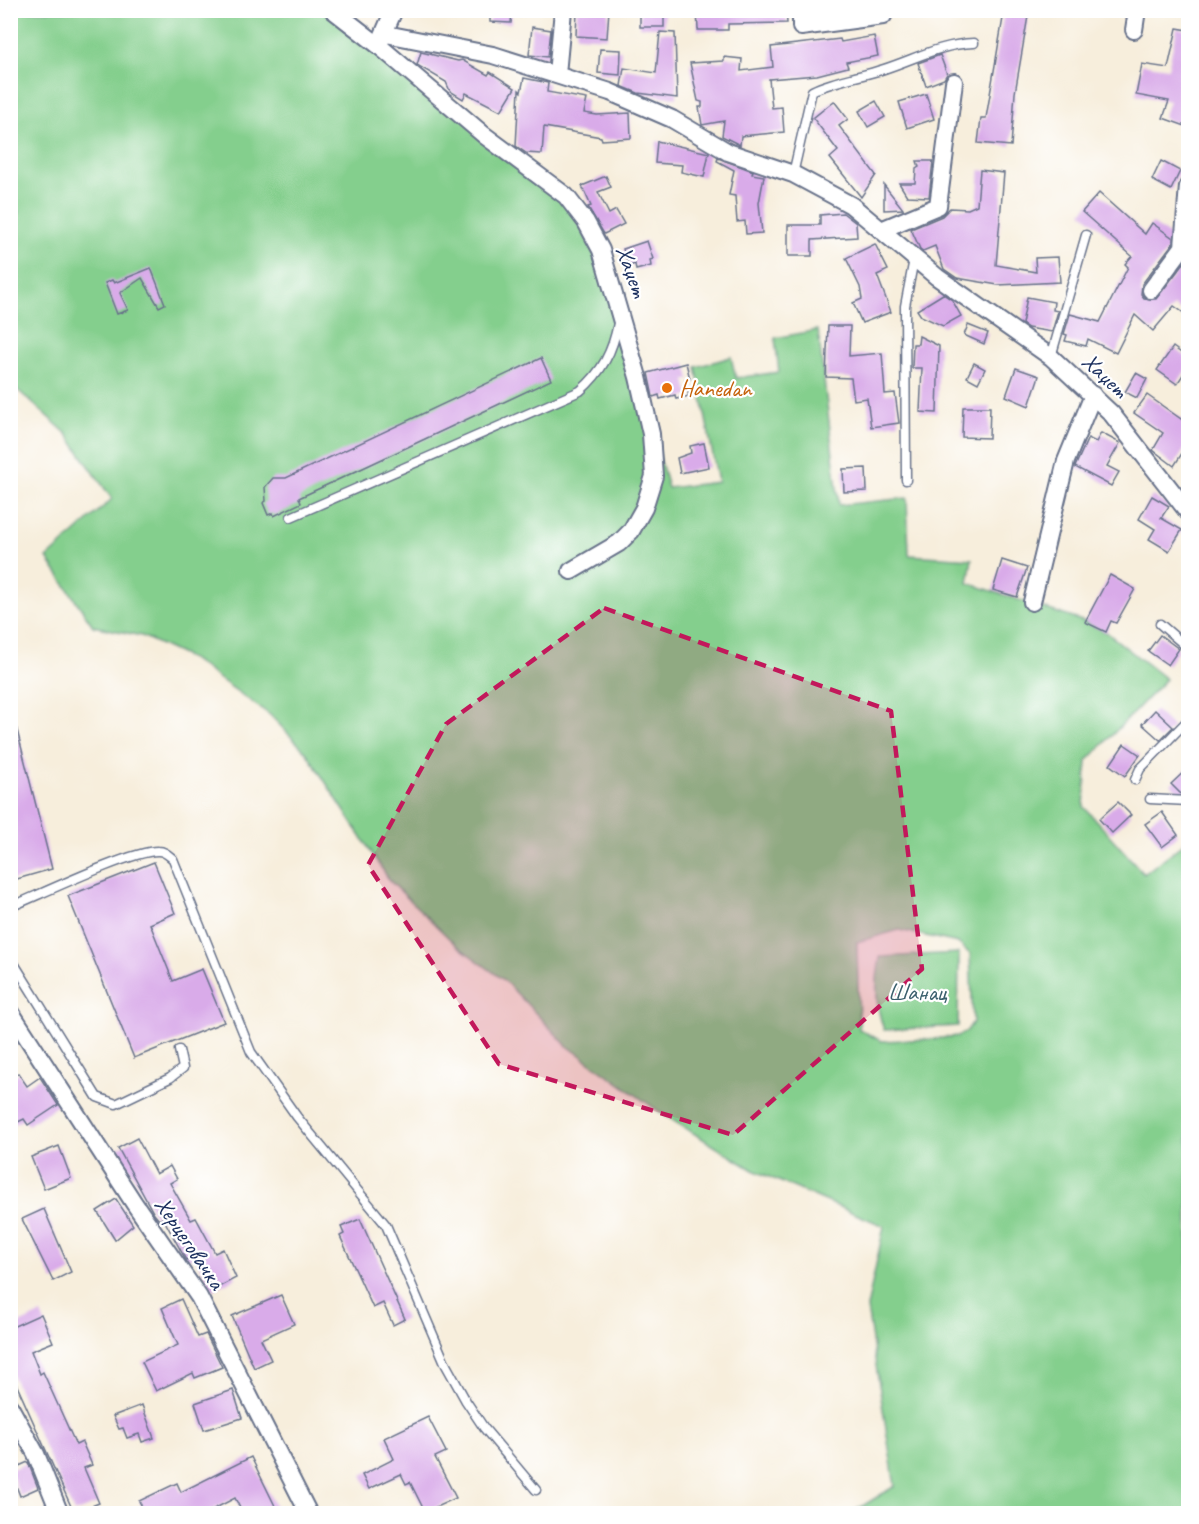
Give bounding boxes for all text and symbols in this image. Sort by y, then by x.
street label: Хаџет [609,241,655,302]
street label: Хаџет [1076,346,1135,405]
place label: Hanedan [679,373,753,403]
marker: Hanedan [660,381,674,395]
park label: Шанац [888,977,948,1007]
street label: Херцеговачка [148,1191,233,1296]

